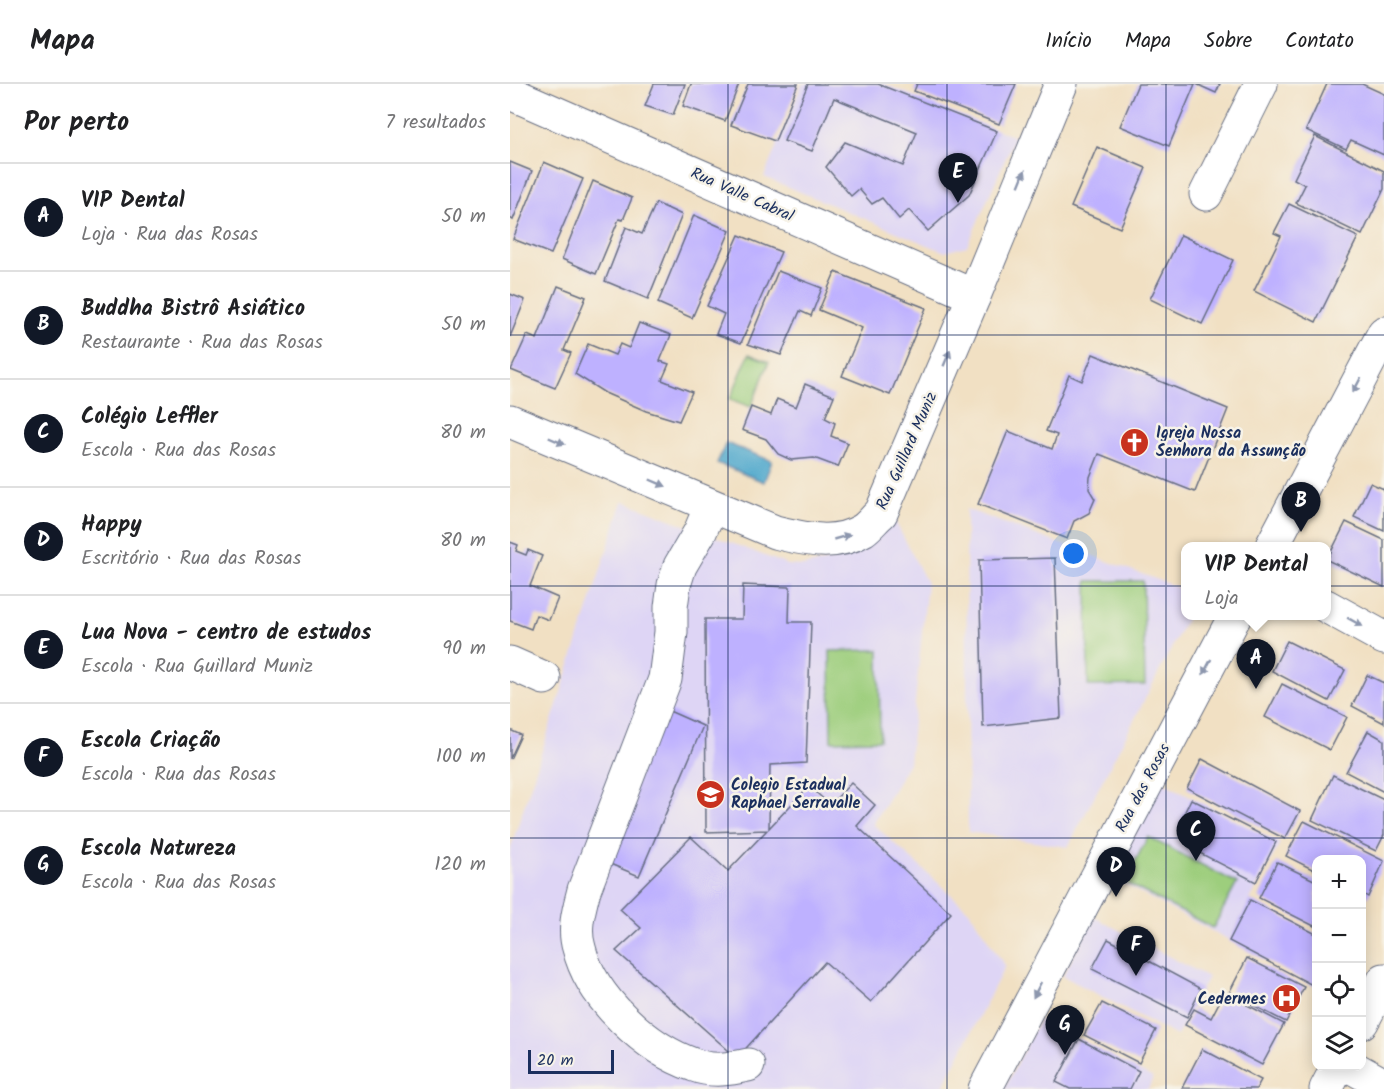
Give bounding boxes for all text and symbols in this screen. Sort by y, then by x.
text: Mapa [30,19,95,64]
text: Início [1045,25,1092,58]
text: Mapa [1125,25,1171,58]
text: Sobre [1204,25,1252,58]
text: Contato [1285,25,1354,58]
text: Por perto [24,102,129,144]
text: 7 resultados [385,107,486,139]
pin: E [938,154,978,203]
street label: Rua Valle Cabral [686,161,798,229]
one-way arrow [1017,168,1027,186]
text: VIP Dental [81,184,185,219]
text: A [37,201,50,233]
text: 50 m [441,201,486,233]
text: Loja · Rua das Rosas [81,219,258,251]
text: Buddha Bistrô Asiático [81,292,305,327]
text: B [37,309,50,341]
text: 50 m [441,309,486,341]
text: Restaurante · Rua das Rosas [81,327,323,359]
one-way arrow [943,349,953,367]
one-way arrow [1352,377,1362,394]
street label: Rua Guillard Muniz [870,388,944,514]
text: Colégio Leffler [81,400,218,435]
text: C [37,417,50,449]
text: 80 m [440,417,486,449]
place label: Igreja Nossa Senhora da Assunção [1156,421,1306,464]
church icon: Igreja Nossa Senhora da Assunção [1119,426,1151,458]
text: Escola · Rua das Rosas [81,435,276,467]
one-way arrow [548,437,566,446]
one-way arrow [649,479,667,488]
pin: B [1282,482,1320,532]
text: Happy [81,508,142,543]
text: D [37,525,50,557]
text: 80 m [440,525,486,557]
one-way arrow [833,532,851,541]
your location [1059,539,1088,568]
popup [1181,542,1331,620]
text: Escritório · Rua das Rosas [81,543,301,575]
text: VIP Dental [1204,548,1308,583]
text: Loja [1204,583,1239,615]
text: Lua Nova - centro de estudos [81,616,371,651]
one-way arrow [1347,617,1364,627]
text: E [38,633,49,665]
text: 90 m [442,633,486,665]
pin: A [1236,640,1276,689]
text: Escola · Rua Guillard Muniz [81,651,313,683]
one-way arrow [1203,658,1213,676]
text: Escola Criação [81,724,220,759]
street label: Rua das Rosas [1109,739,1177,837]
text: F [38,741,49,773]
text: 100 m [436,741,486,773]
text: Escola · Rua das Rosas [81,759,276,791]
place label: Colegio Estadual Raphael Serravalle [731,773,861,816]
school or university icon: Colegio Estadual Raphael Serravalle [694,778,726,810]
pin: C [1176,812,1216,861]
text: Escola Natureza [81,832,236,867]
pin: D [1096,848,1136,897]
text: G [38,849,49,881]
text: 120 m [434,849,486,881]
map controls [1312,855,1366,1071]
button: + [1312,855,1366,909]
text: Escola · Rua das Rosas [81,867,276,899]
button: − [1312,909,1366,963]
pin: F [1116,926,1156,976]
button: locate [1312,963,1366,1017]
one-way arrow [1032,982,1042,999]
hospital icon: Cedermes [1271,983,1303,1015]
place label: Cedermes [1198,987,1267,1012]
pin: G [1046,1006,1084,1055]
button: layers [1312,1017,1366,1071]
scale bar [528,1047,614,1074]
text: 20 m [537,1048,573,1073]

